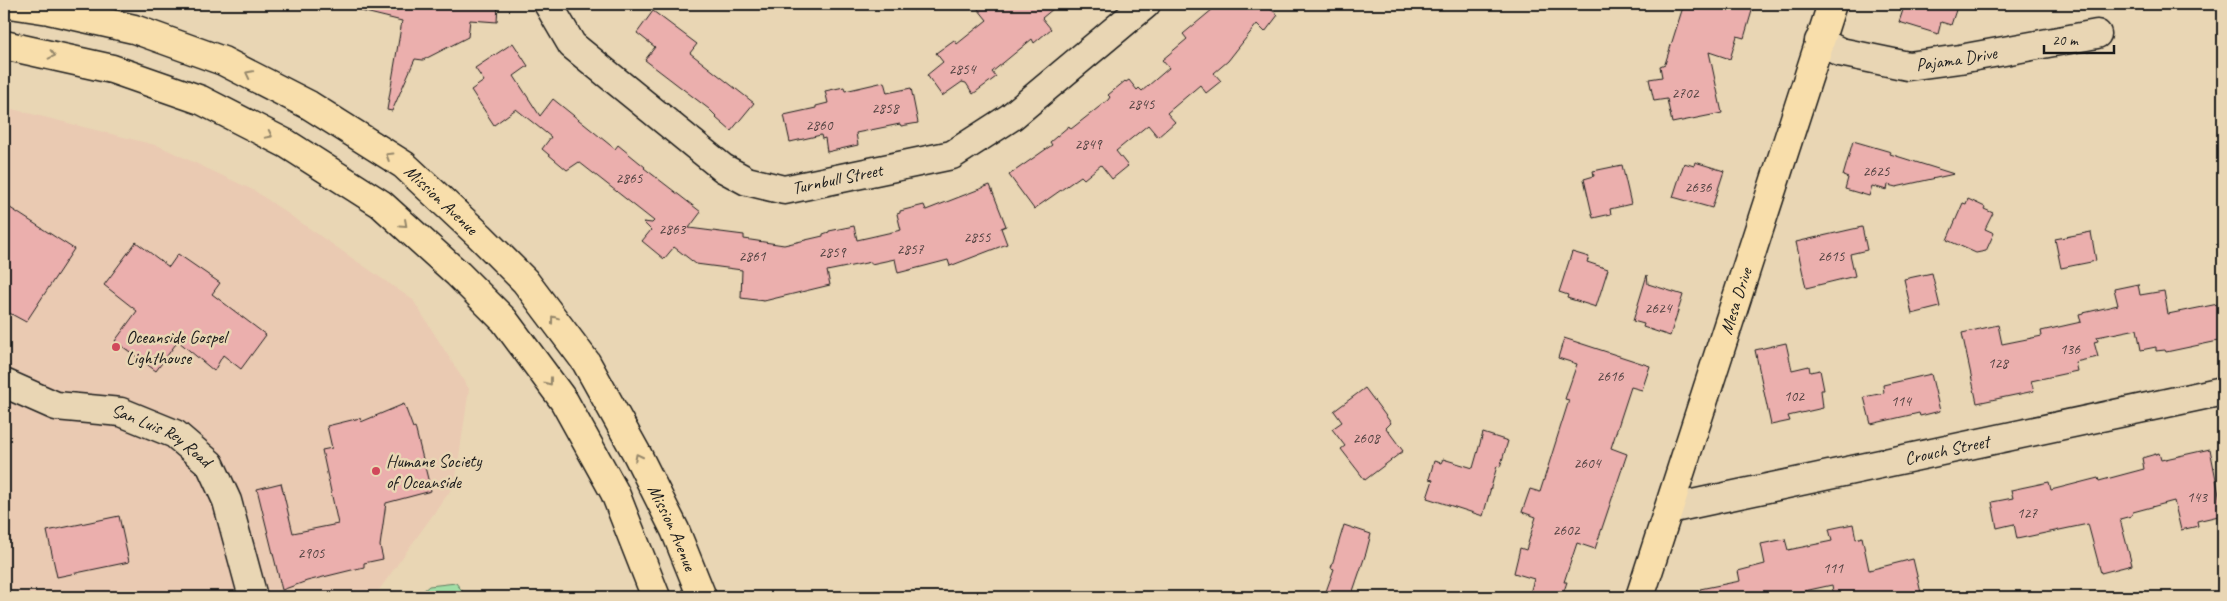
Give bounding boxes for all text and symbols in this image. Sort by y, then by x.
scale bar [2044,22,2114,54]
text: 20 m [2052,31,2079,50]
street label: Pajama Drive [1915,41,2000,76]
one-way arrow [47,49,56,60]
house number: 2854 [948,60,977,79]
one-way arrow [245,70,254,81]
house number: 2702 [1671,84,1700,103]
house number: 2845 [1127,95,1156,114]
house number: 2858 [871,99,900,118]
house number: 2860 [805,116,834,135]
one-way arrow [264,129,273,139]
house number: 2849 [1074,135,1103,154]
one-way arrow [386,153,395,162]
street label: Turnbull Street [790,158,886,199]
street label: Mission Avenue [400,160,483,240]
house number: 2625 [1862,162,1891,181]
house number: 2865 [615,169,644,188]
house number: 2636 [1684,178,1713,197]
one-way arrow [398,218,407,227]
house number: 2863 [658,220,687,239]
house number: 2855 [963,228,992,247]
house number: 2857 [896,240,925,259]
house number: 2859 [818,243,847,262]
house number: 2861 [738,247,767,266]
house number: 2615 [1817,247,1846,266]
street label: Mesa Drive [1715,264,1757,337]
house number: 2624 [1644,299,1673,318]
one-way arrow [551,315,560,325]
place label: Oceanside Gospel Lighthouse [126,326,229,369]
house number: 136 [2060,340,2081,359]
marker: Oceanside Gospel Lighthouse [110,341,122,353]
house number: 128 [1988,354,2009,373]
house number: 2616 [1596,367,1625,386]
one-way arrow [543,376,553,385]
house number: 102 [1784,387,1805,406]
house number: 114 [1891,392,1912,411]
street label: San Luis Rey Road [111,400,218,473]
house number: 2608 [1352,429,1381,448]
street label: Crouch Street [1902,429,1994,470]
place label: Humane Society of Oceanside [386,450,483,493]
one-way arrow [634,454,644,463]
house number: 2604 [1573,454,1602,473]
marker: Humane Society of Oceanside [370,465,382,477]
street label: Mission Avenue [643,481,702,575]
house number: 143 [2187,488,2208,507]
house number: 127 [2017,504,2038,523]
house number: 2602 [1552,521,1581,540]
house number: 2905 [297,544,326,563]
house number: 111 [1823,559,1844,578]

